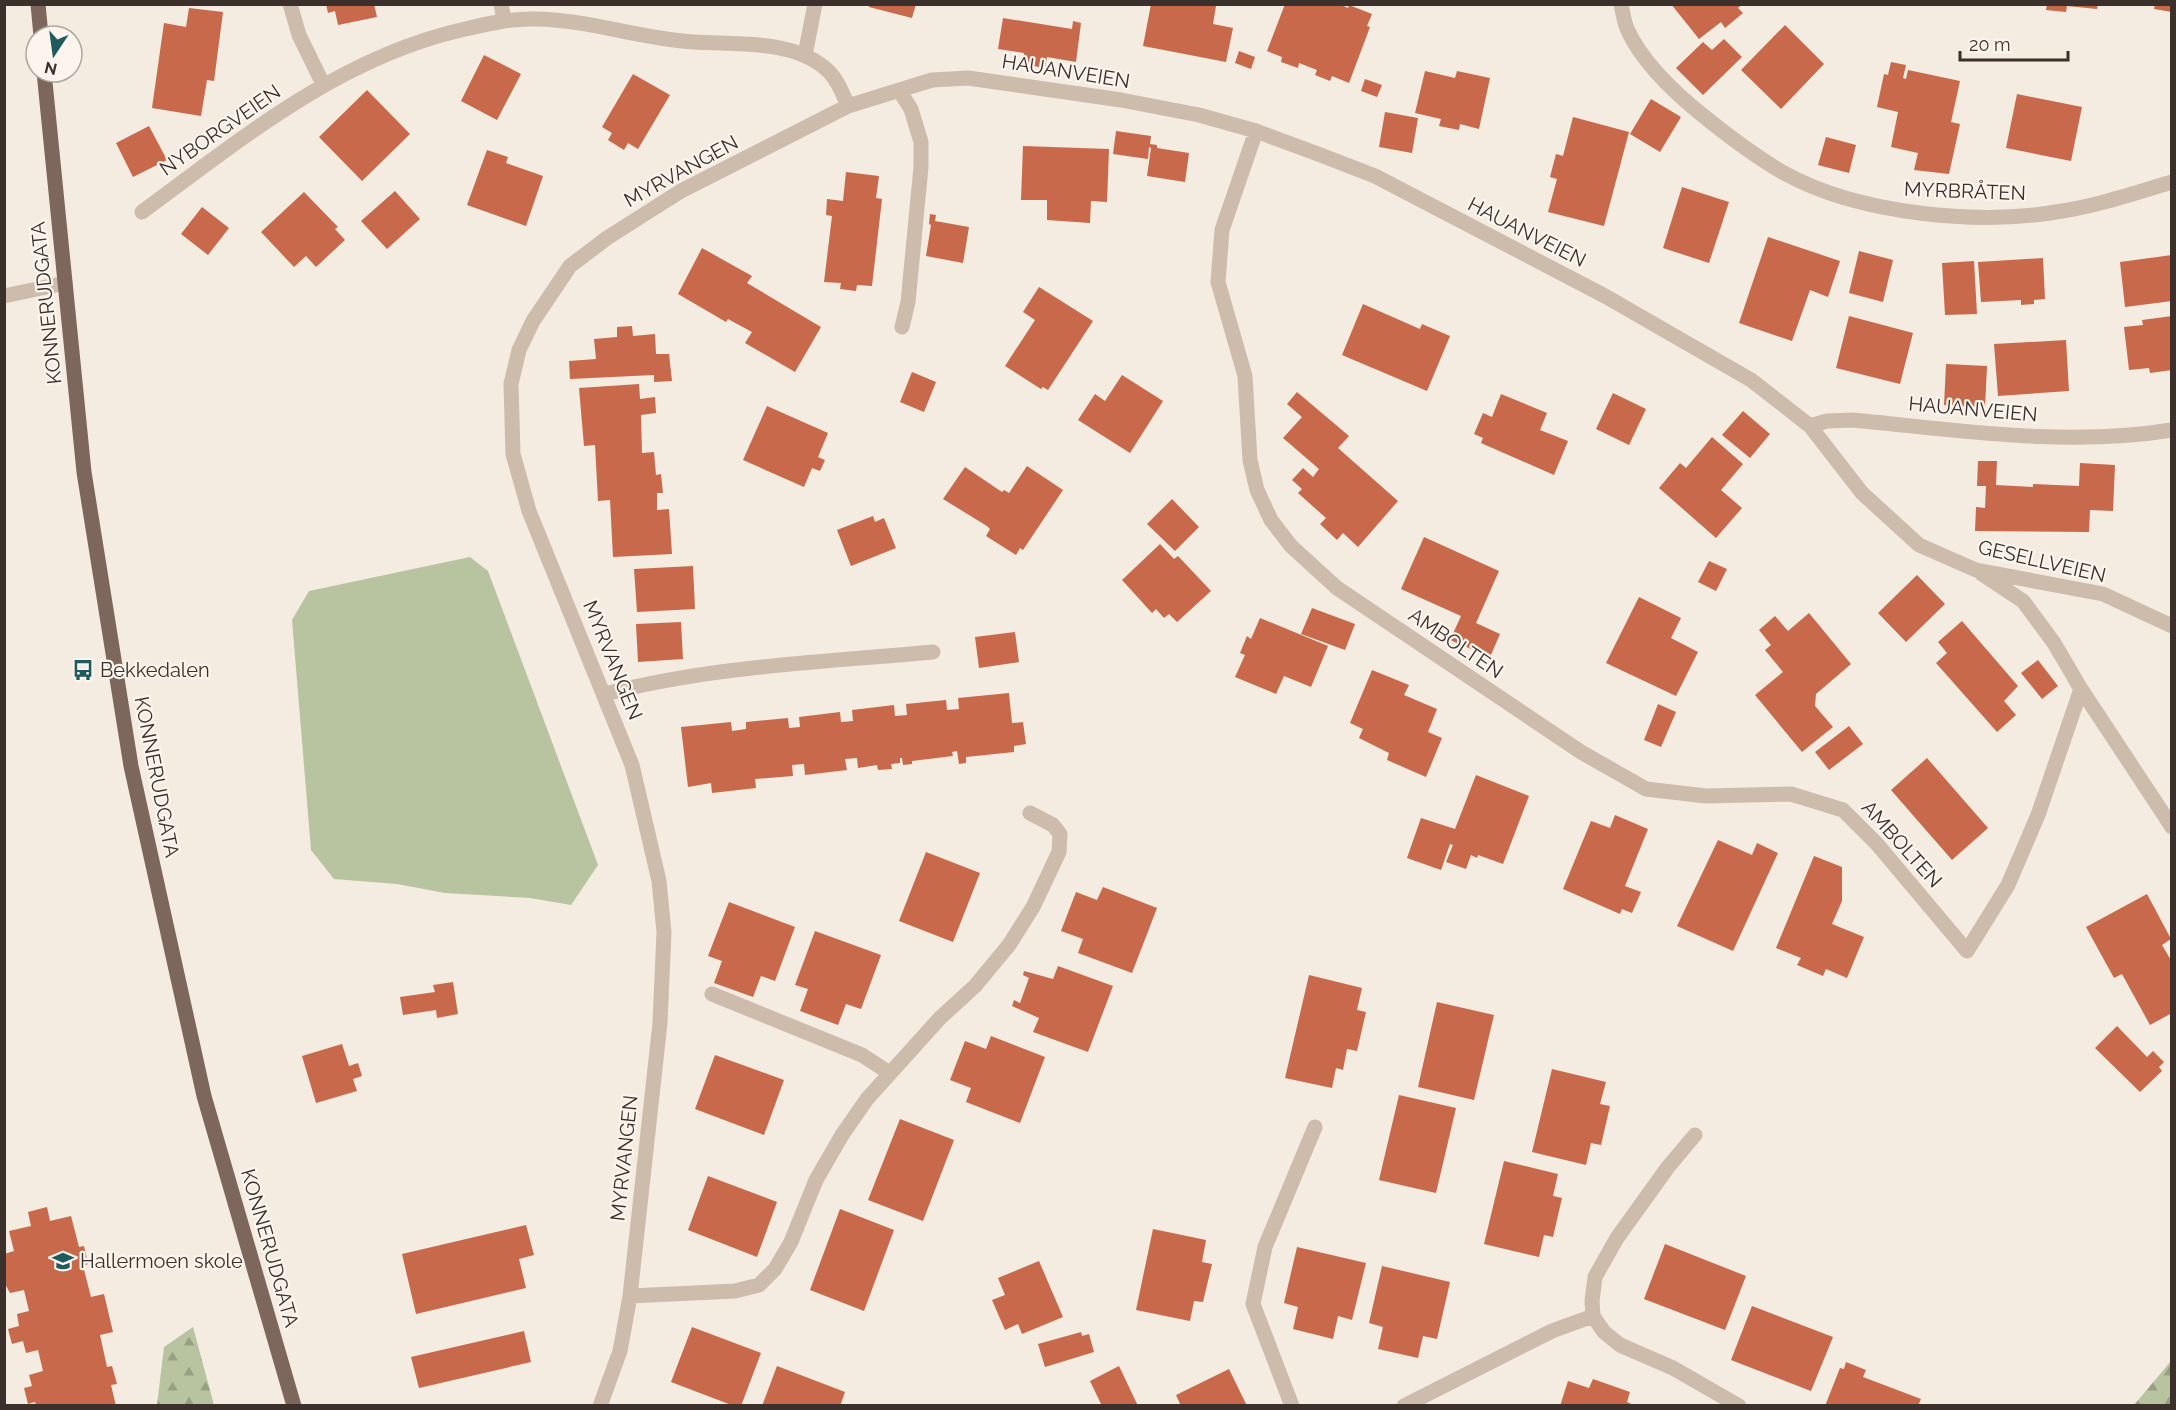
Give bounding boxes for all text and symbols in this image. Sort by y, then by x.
north arrow [24,24,84,84]
scale bar [1960,24,2068,62]
text: 20 m [1969,34,2011,55]
street label: HAUANVEIEN [1000,49,1132,93]
text: N [43,57,59,79]
street label: NYBORGVEIEN [155,79,285,181]
street label: MYRVANGEN [620,130,742,212]
street label: MYRBRÅTEN [1904,176,2026,205]
street label: HAUANVEIEN [1464,192,1590,272]
street label: KONNERUDGATA [25,220,66,386]
street label: HAUANVEIEN [1907,391,2039,427]
street label: GESELLVEIEN [1976,535,2108,587]
street label: MYRVANGEN [578,597,648,723]
street label: AMBOLTEN [1404,603,1508,683]
bus stop icon: Bekkedalen [71,658,95,682]
place label: Bekkedalen [100,658,210,682]
street label: KONNERUDGATA [130,694,184,860]
street label: AMBOLTEN [1857,796,1947,892]
street label: MYRVANGEN [605,1094,643,1222]
street label: KONNERUDGATA [236,1166,304,1330]
school or university icon: Hallermoen skole [51,1249,75,1273]
place label: Hallermoen skole [80,1249,243,1273]

